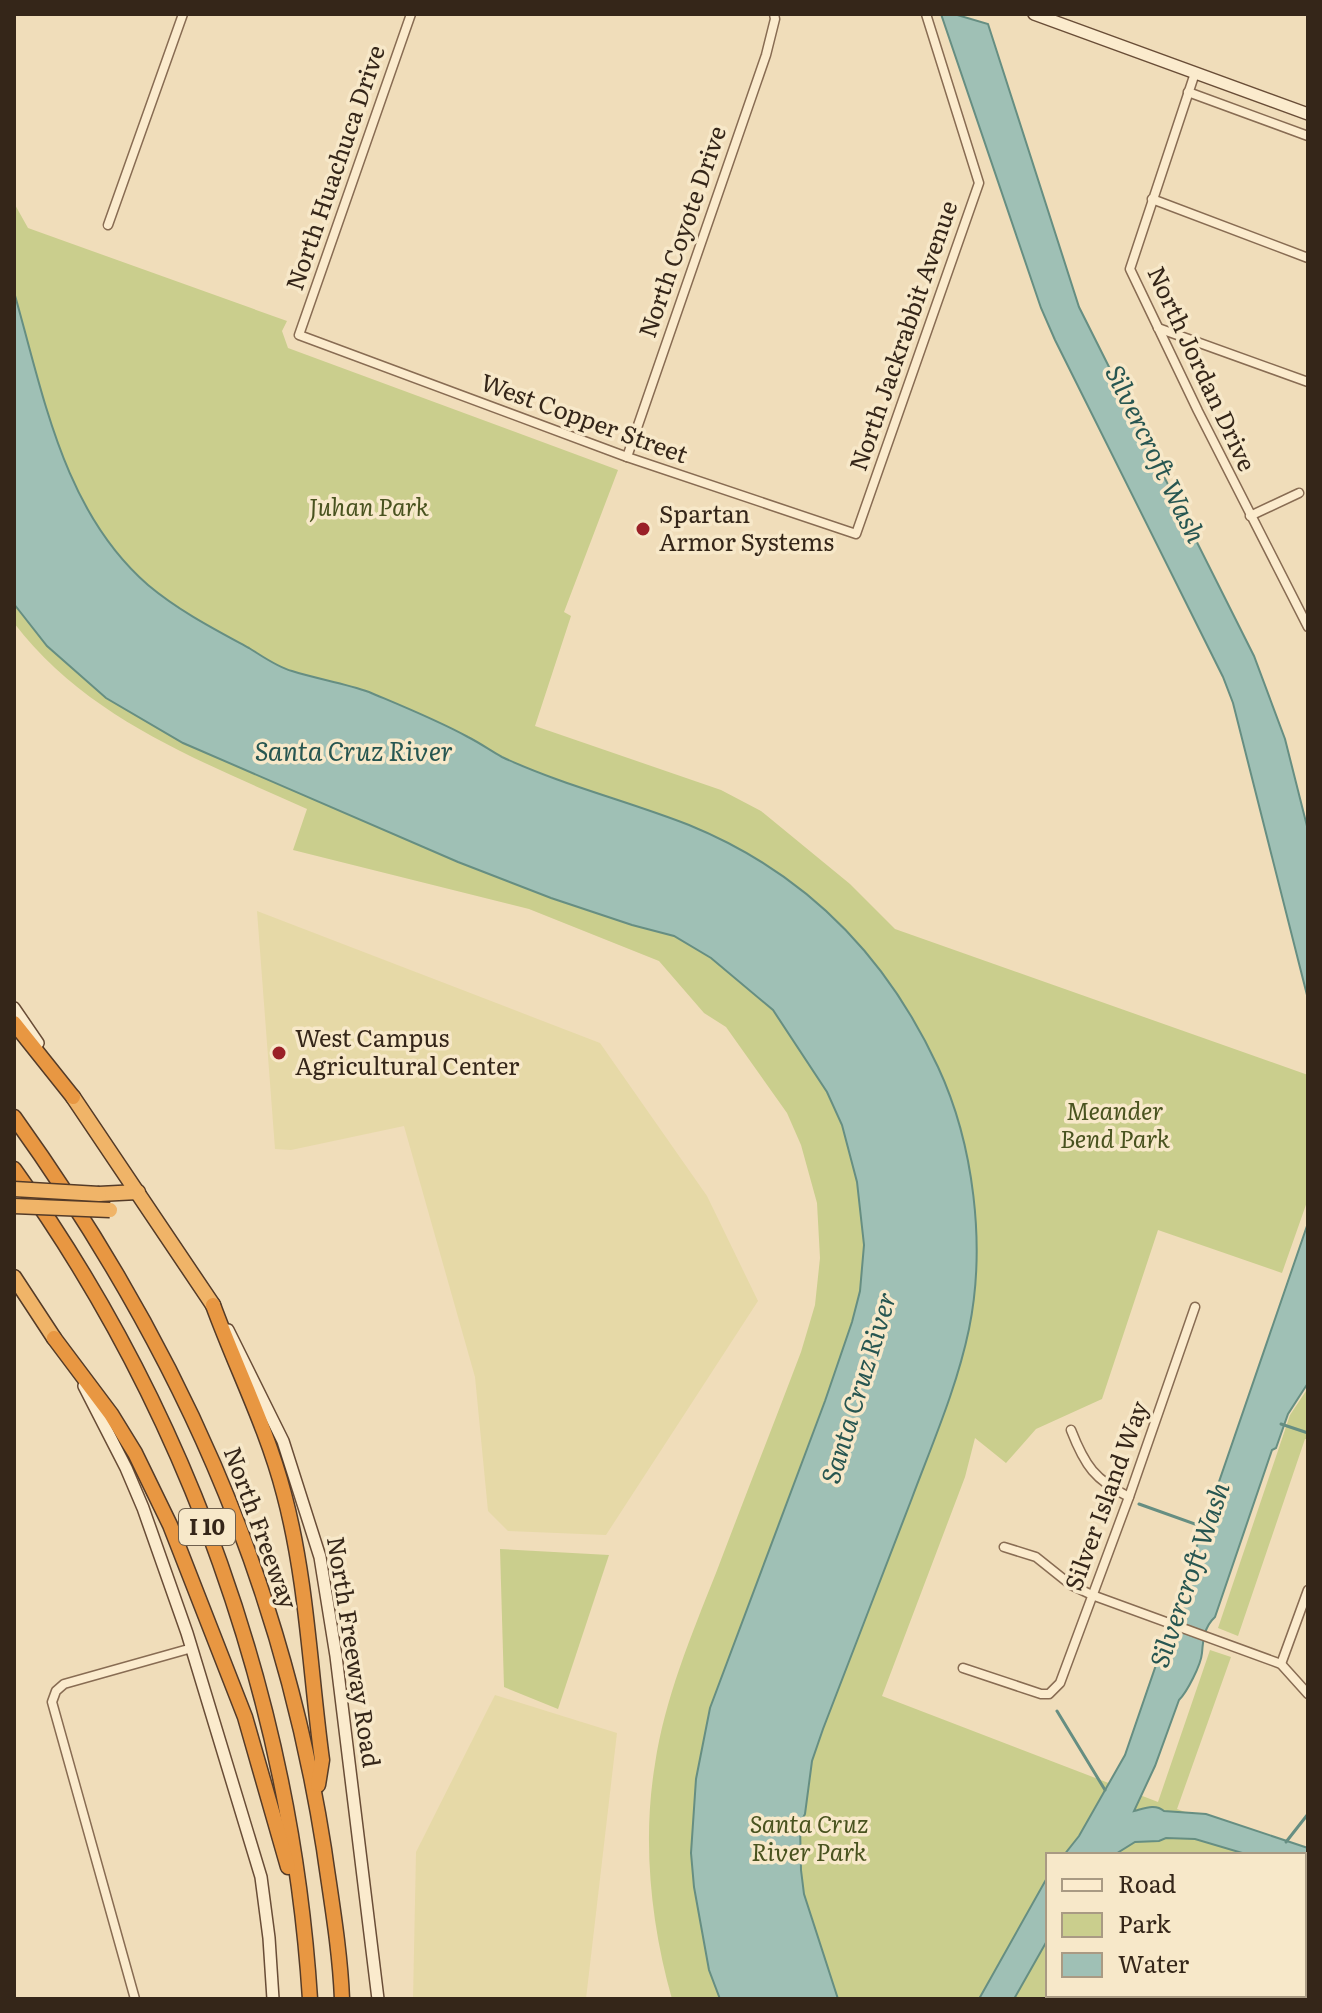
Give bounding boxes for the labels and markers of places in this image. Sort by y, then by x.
place label: Spartan Armor Systems [659,495,834,558]
marker: Spartan Armor Systems [634,520,652,538]
place label: West Campus Agricultural Center [295,1019,520,1082]
marker: West Campus Agricultural Center [270,1044,288,1062]

